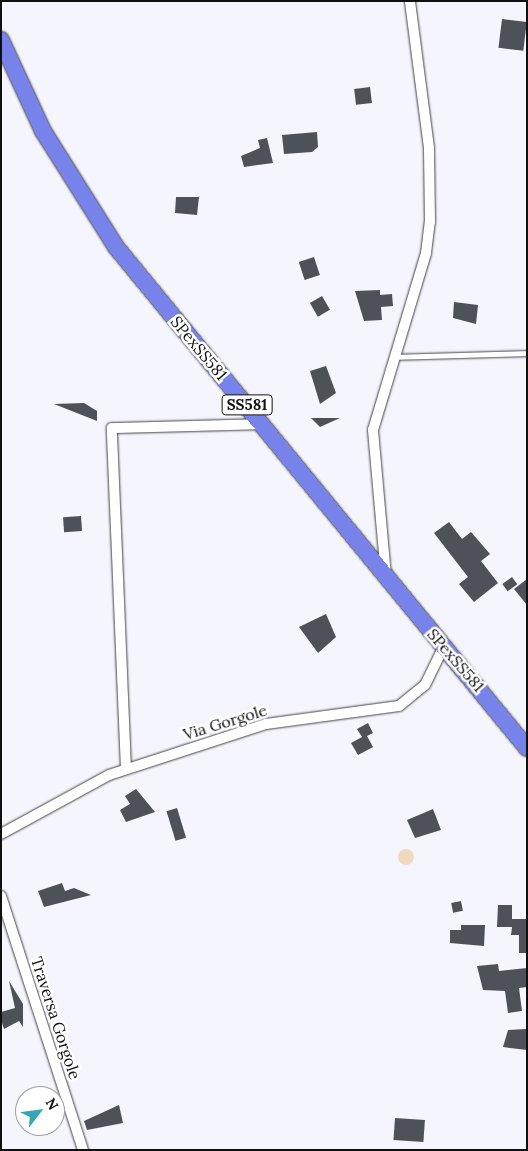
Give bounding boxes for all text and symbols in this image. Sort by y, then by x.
street label: SPexSS581 [167,312,231,384]
road number: SS581 [221,392,273,418]
street label: SPexSS581 [423,625,489,695]
street label: Via Gorgole [181,700,269,744]
street label: Traversa Gorgole [27,954,85,1082]
north arrow [15,1086,65,1136]
text: N [42,1095,63,1113]

